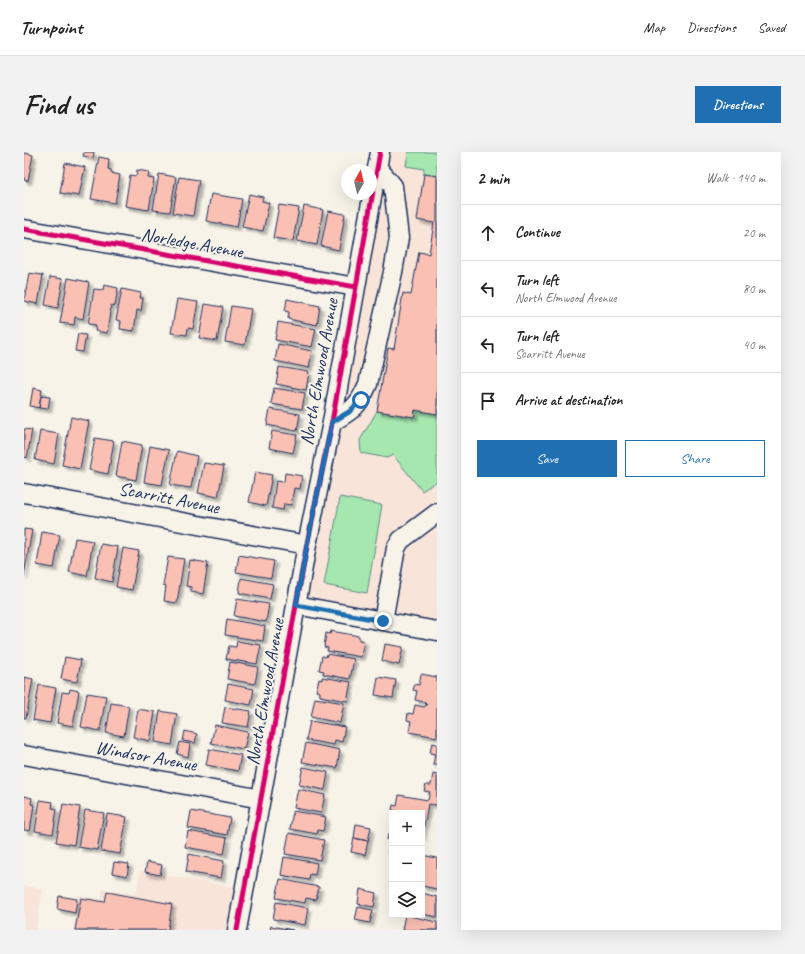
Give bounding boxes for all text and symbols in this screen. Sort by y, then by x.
text: Turnpoint [20,16,82,40]
text: Map [644,19,665,36]
text: Directions [687,19,736,36]
text: Saved [758,19,785,36]
button: Directions [695,86,781,123]
text: Find us [24,87,94,122]
north arrow [341,164,377,200]
text: 2 min [477,168,510,189]
text: Walk · 140 m [706,170,765,186]
street label: Norledge Avenue [139,222,247,264]
icon: ahead [477,222,499,244]
text: Continue [515,223,560,242]
text: 20 m [743,225,765,241]
text: Turn left [515,271,558,290]
icon: left [477,278,499,300]
text: 80 m [743,281,765,297]
text: North Elmwood Avenue [515,290,617,306]
street label: North Elmwood Avenue [294,295,344,447]
text: Turn left [515,327,558,346]
icon: left [477,334,499,356]
text: 40 m [743,337,765,353]
text: Scarritt Avenue [515,346,585,362]
icon: arrive [477,390,499,412]
route start [352,391,370,409]
text: Arrive at destination [515,391,622,410]
button: Save [477,440,617,477]
button: Share [625,440,765,477]
street label: Scarritt Avenue [117,476,223,520]
route end [374,612,392,630]
street label: North Elmwood Avenue [240,615,290,767]
street label: Windsor Avenue [94,735,200,777]
map controls [389,810,425,918]
button: + [389,810,425,846]
button: − [389,846,425,882]
button: layers [389,882,425,918]

